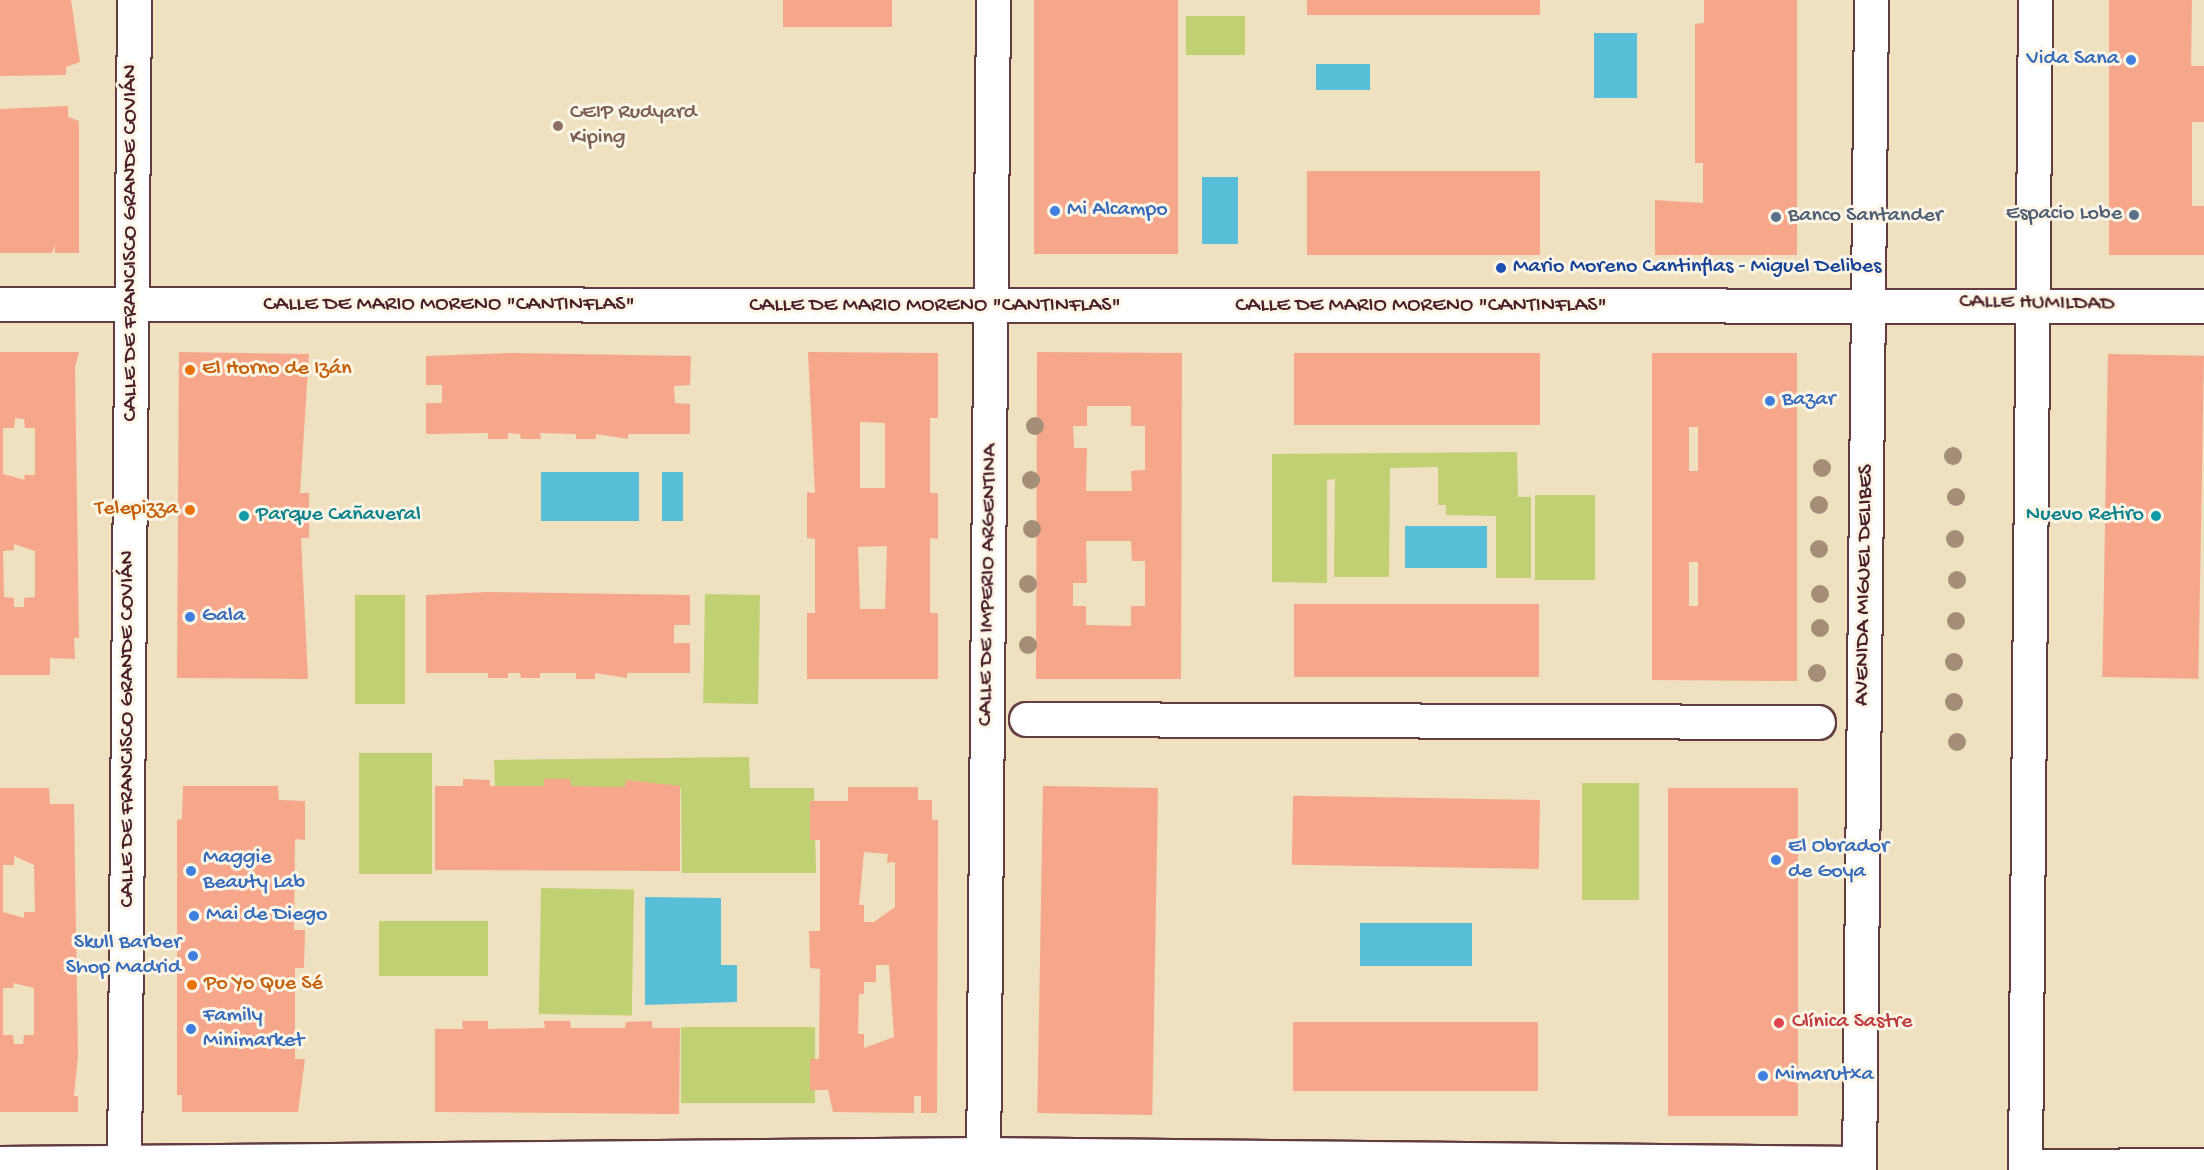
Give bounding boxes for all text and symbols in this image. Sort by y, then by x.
place label: Vida Sana [2027,47,2119,73]
marker: Vida Sana [2124,53,2138,67]
street label: CALLE DE FRANCISCO GRANDE COVIÁN [119,64,145,422]
place label: CEIP Rudyard Kiping [570,100,697,152]
marker: CEIP Rudyard Kiping [551,119,565,133]
place label: Mi Alcampo [1067,198,1168,224]
place label: Espacio Lobe [2006,202,2122,228]
marker: Mi Alcampo [1048,204,1062,218]
place label: Banco Santander [1788,204,1943,230]
marker: Espacio Lobe [2127,208,2141,222]
marker: Banco Santander [1769,210,1783,224]
place label: Mario Moreno Cantinflas - Miguel Delibes [1513,255,1881,281]
marker: Mario Moreno Cantinflas - Miguel Delibes [1494,261,1508,275]
street label: CALLE HUMILDAD [1959,289,2115,319]
street label: CALLE DE MARIO MORENO "CANTINFLAS" [263,293,635,319]
street label: CALLE DE MARIO MORENO "CANTINFLAS" [749,294,1121,320]
street label: CALLE DE MARIO MORENO "CANTINFLAS" [1235,294,1607,320]
place label: El Horno de Izán [202,357,352,383]
marker: El Horno de Izán [183,363,197,377]
place label: Bazar [1782,388,1835,414]
marker: Bazar [1763,394,1777,408]
street label: CALLE DE IMPERIO ARGENTINA [973,444,1005,726]
street label: AVENIDA MIGUEL DELIBES [1850,464,1880,706]
place label: Telepizza [95,497,178,523]
marker: Telepizza [183,503,197,517]
place label: Parque Cañaveral [256,503,421,529]
place label: Nuevo Retiro [2026,503,2144,529]
marker: Parque Cañaveral [237,509,251,523]
marker: Nuevo Retiro [2149,509,2163,523]
street label: CALLE DE FRANCISCO GRANDE COVIÁN [116,550,142,908]
place label: Gala [202,604,245,630]
marker: Gala [183,610,197,624]
place label: El Obrador de Goya [1788,834,1889,885]
place label: Maggie Beauty Lab [203,845,305,896]
marker: El Obrador de Goya [1769,853,1783,867]
marker: Maggie Beauty Lab [184,864,198,878]
place label: Mai de Diego [206,903,327,929]
marker: Mai de Diego [187,909,201,923]
place label: Skull Barber Shop Madrid [66,930,181,981]
marker: Skull Barber Shop Madrid [186,949,200,963]
place label: Po Yo Que Sé [204,972,323,998]
marker: Po Yo Que Sé [185,978,199,992]
place label: Family Minimarket [203,1003,304,1054]
place label: Clínica Sastre [1792,1010,1912,1036]
marker: Clínica Sastre [1770,1014,1788,1032]
marker: Family Minimarket [184,1022,198,1036]
place label: Mimarutxa [1775,1063,1874,1089]
marker: Mimarutxa [1756,1069,1770,1083]

